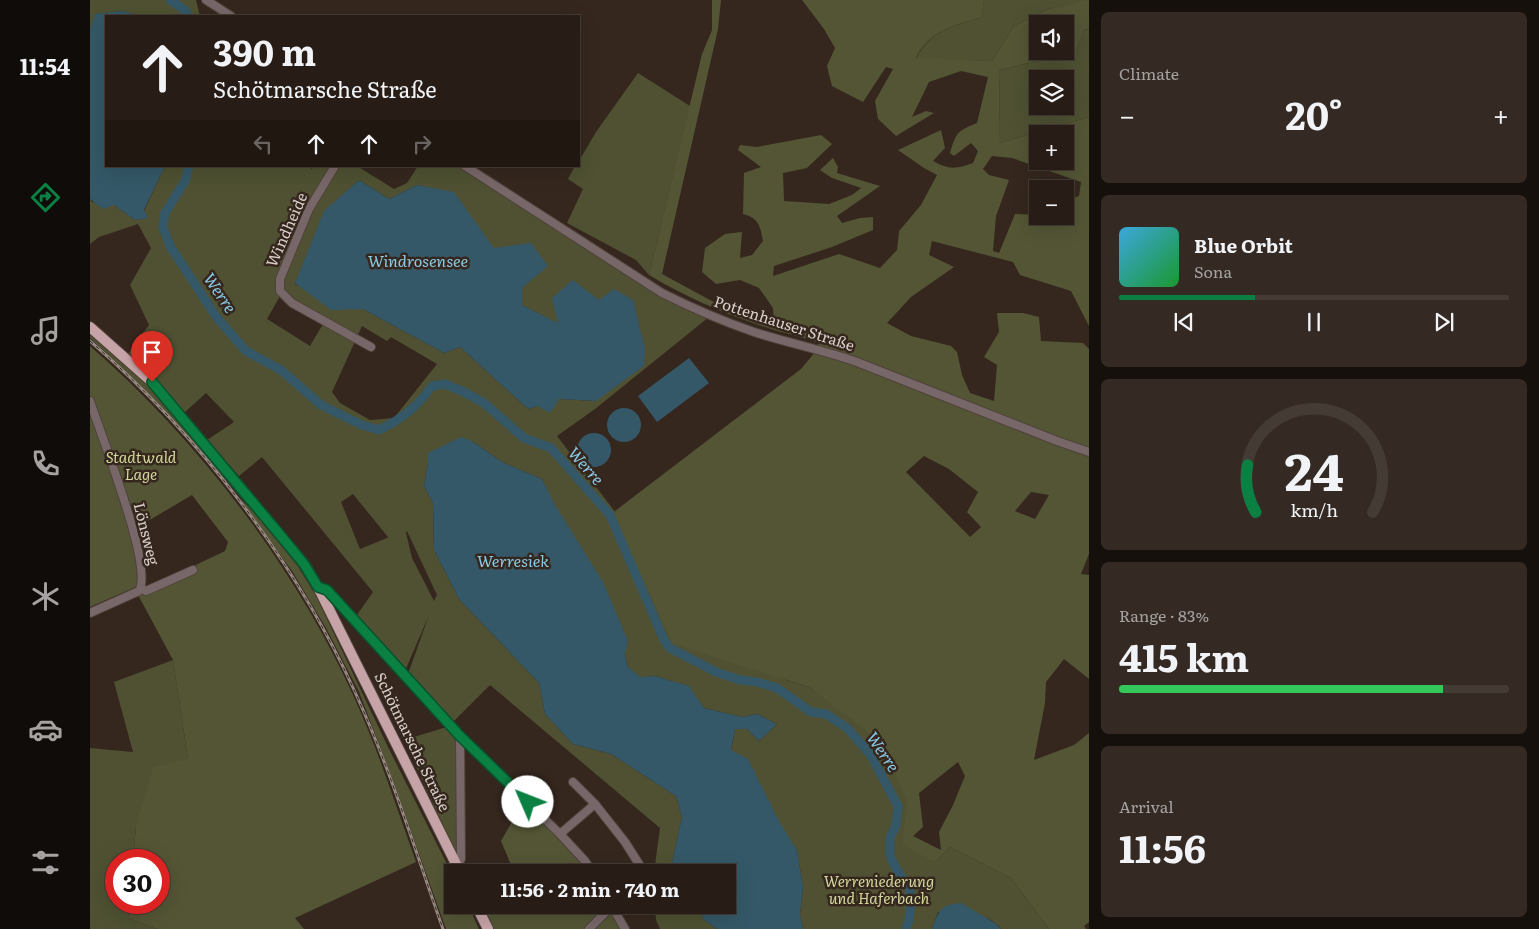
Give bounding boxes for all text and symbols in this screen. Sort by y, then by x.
map controls [1029,15,1074,225]
button: sound [1029,15,1074,60]
text: 390 m [213,25,316,77]
icon: ahead [130,35,195,100]
text: 11:54 [20,49,70,82]
text: Climate [1119,61,1179,85]
button: layers [1029,70,1074,115]
text: Schötmarsche Straße [213,72,437,105]
text: 20° [1285,85,1343,142]
text: − [1119,93,1135,135]
text: + [1493,93,1509,135]
button: + [1029,125,1074,170]
icon: left [249,130,277,158]
icon: ahead [302,130,330,158]
icon: ahead [355,130,383,158]
icon: right [408,130,436,158]
icon: directions [28,180,63,215]
button: − [1029,180,1074,225]
street label: Windheide [259,188,312,270]
text: Blue Orbit [1194,231,1293,259]
water label: Windrosensee [368,248,468,272]
text: Sona [1194,259,1232,283]
water label: Werre [199,267,243,317]
street label: Pottenhauser Straße [711,289,858,356]
icon: previous [1170,308,1198,336]
icon: pause [1300,308,1328,336]
icon: next [1430,308,1458,336]
icon: music [28,313,63,348]
pin [131,331,173,382]
icon: arrive [138,338,166,366]
text: 24 [1284,430,1344,507]
water label: Werre [563,441,610,490]
park label: Stadtwald Lage [106,445,177,485]
icon: phone [28,446,63,481]
text: km/h [1290,496,1338,523]
street label: Lönsweg [129,500,166,568]
water label: Werresiek [477,548,549,572]
icon: climate [28,579,63,614]
text: Range · 83% [1119,603,1209,627]
text: 415 km [1119,627,1249,684]
street label: Schötmarsche Straße [370,668,457,815]
icon: car [28,712,63,747]
water label: Werre [862,726,906,776]
position arrow [501,775,553,827]
text: Arrival [1119,794,1174,818]
text: 11:56 [1119,818,1206,875]
icon: filters [28,845,63,880]
speed limit sign: 30 [105,849,170,914]
park label: Werreniederung und Haferbach [824,869,934,909]
text: 11:56 · 2 min · 740 m [501,875,680,903]

